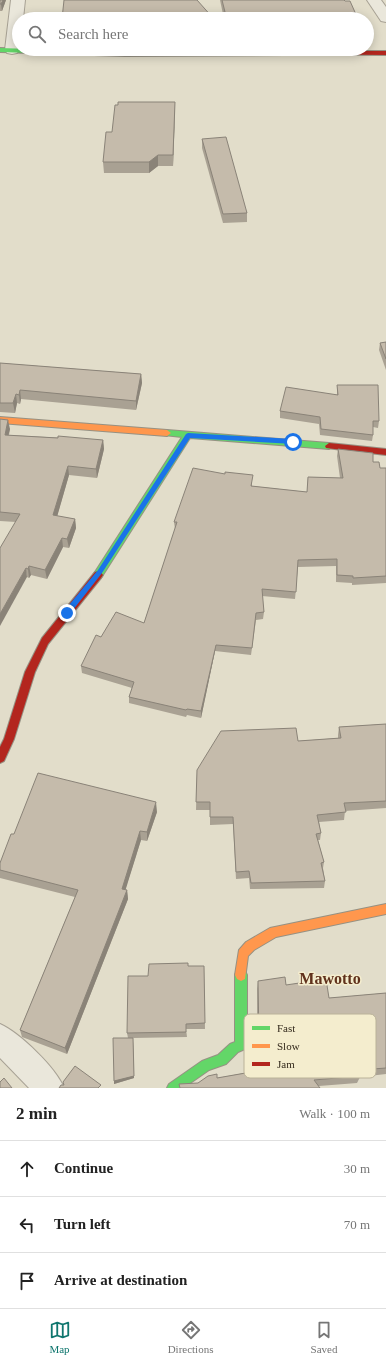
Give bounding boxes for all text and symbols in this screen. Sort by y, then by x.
search box [12,12,374,56]
icon: search [26,23,48,45]
text: Search here [58,26,128,42]
route start [284,433,302,451]
route end [58,604,76,622]
district label: Mawotto [299,970,361,987]
legend [244,1014,376,1078]
text: Fast [277,1022,295,1034]
text: Slow [277,1040,300,1052]
text: Jam [277,1058,295,1070]
text: 2 min [16,1104,57,1123]
text: Walk · 100 m [299,1106,370,1121]
icon: ahead [16,1158,38,1180]
text: Continue [54,1160,113,1176]
text: 30 m [344,1161,370,1176]
icon: left [16,1214,38,1236]
text: Turn left [54,1216,111,1232]
text: 70 m [344,1217,370,1232]
icon: arrive [16,1270,38,1292]
text: Arrive at destination [54,1272,187,1288]
tab: Map [49,1319,71,1355]
tab: Directions [168,1319,213,1355]
tab: Saved [311,1319,337,1355]

